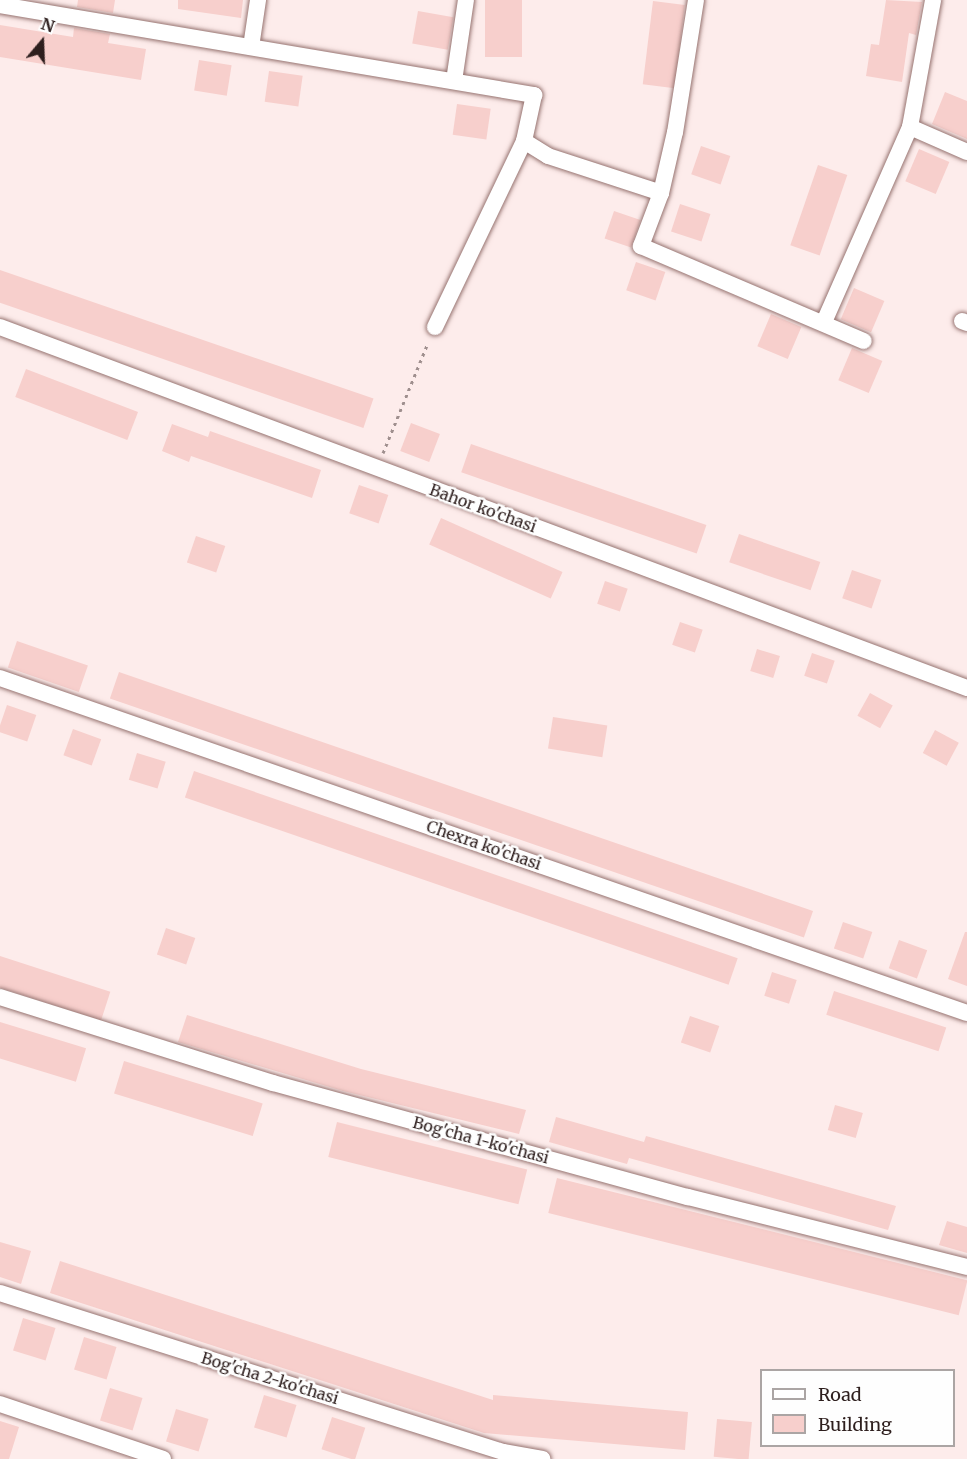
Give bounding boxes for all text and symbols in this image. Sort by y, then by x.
north arrow [12,12,72,72]
text: N [39,13,57,36]
street label: Bahor ko'chasi [427,480,539,536]
street label: Chexra ko'chasi [424,816,544,874]
street label: Bog'cha 1-ko'chasi [411,1113,551,1167]
street label: Bog'cha 2-ko'chasi [199,1348,341,1408]
legend [760,1369,955,1447]
text: Road [818,1383,862,1406]
text: Building [818,1413,892,1436]

